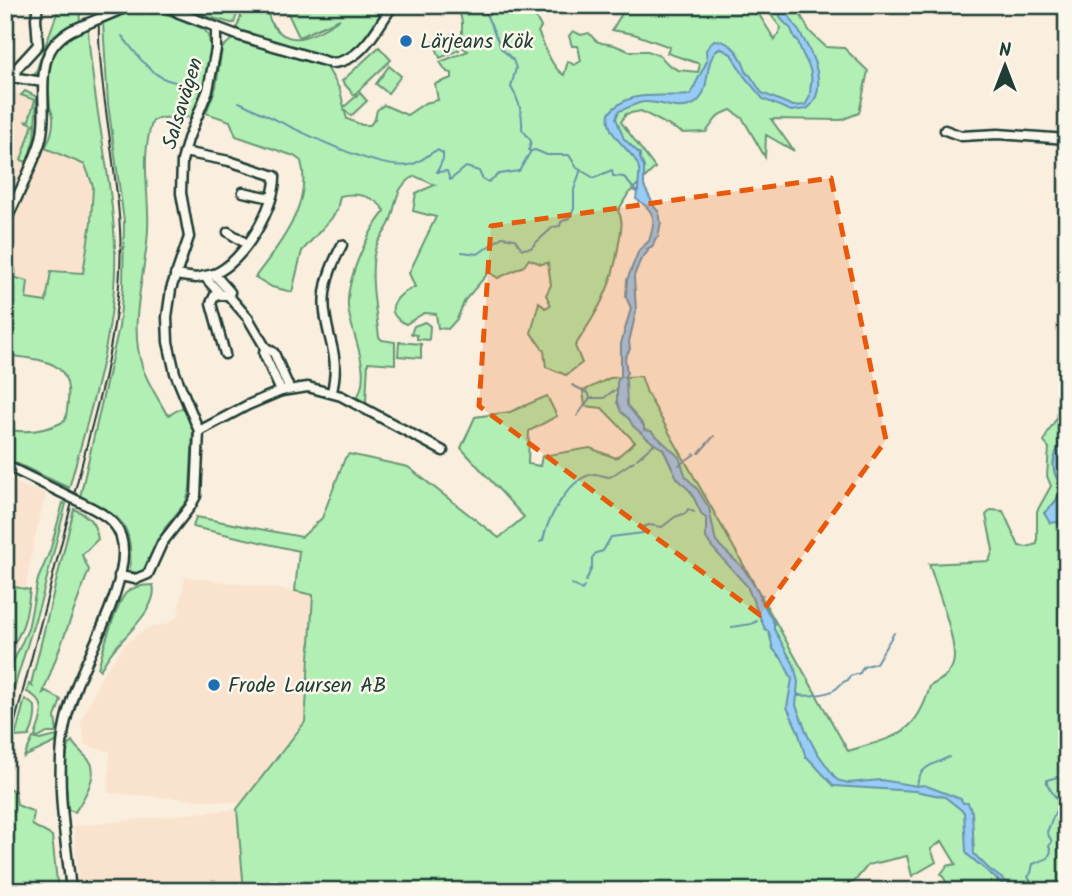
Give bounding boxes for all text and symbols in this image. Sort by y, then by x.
place label: Lärjeans Kök [420,26,533,59]
north arrow [970,32,1040,102]
marker: Lärjeans Kök [398,33,414,49]
text: N [999,36,1011,66]
street label: Salsavägen [154,54,213,153]
place label: Frode Laursen AB [228,670,386,703]
marker: Frode Laursen AB [206,677,222,693]

